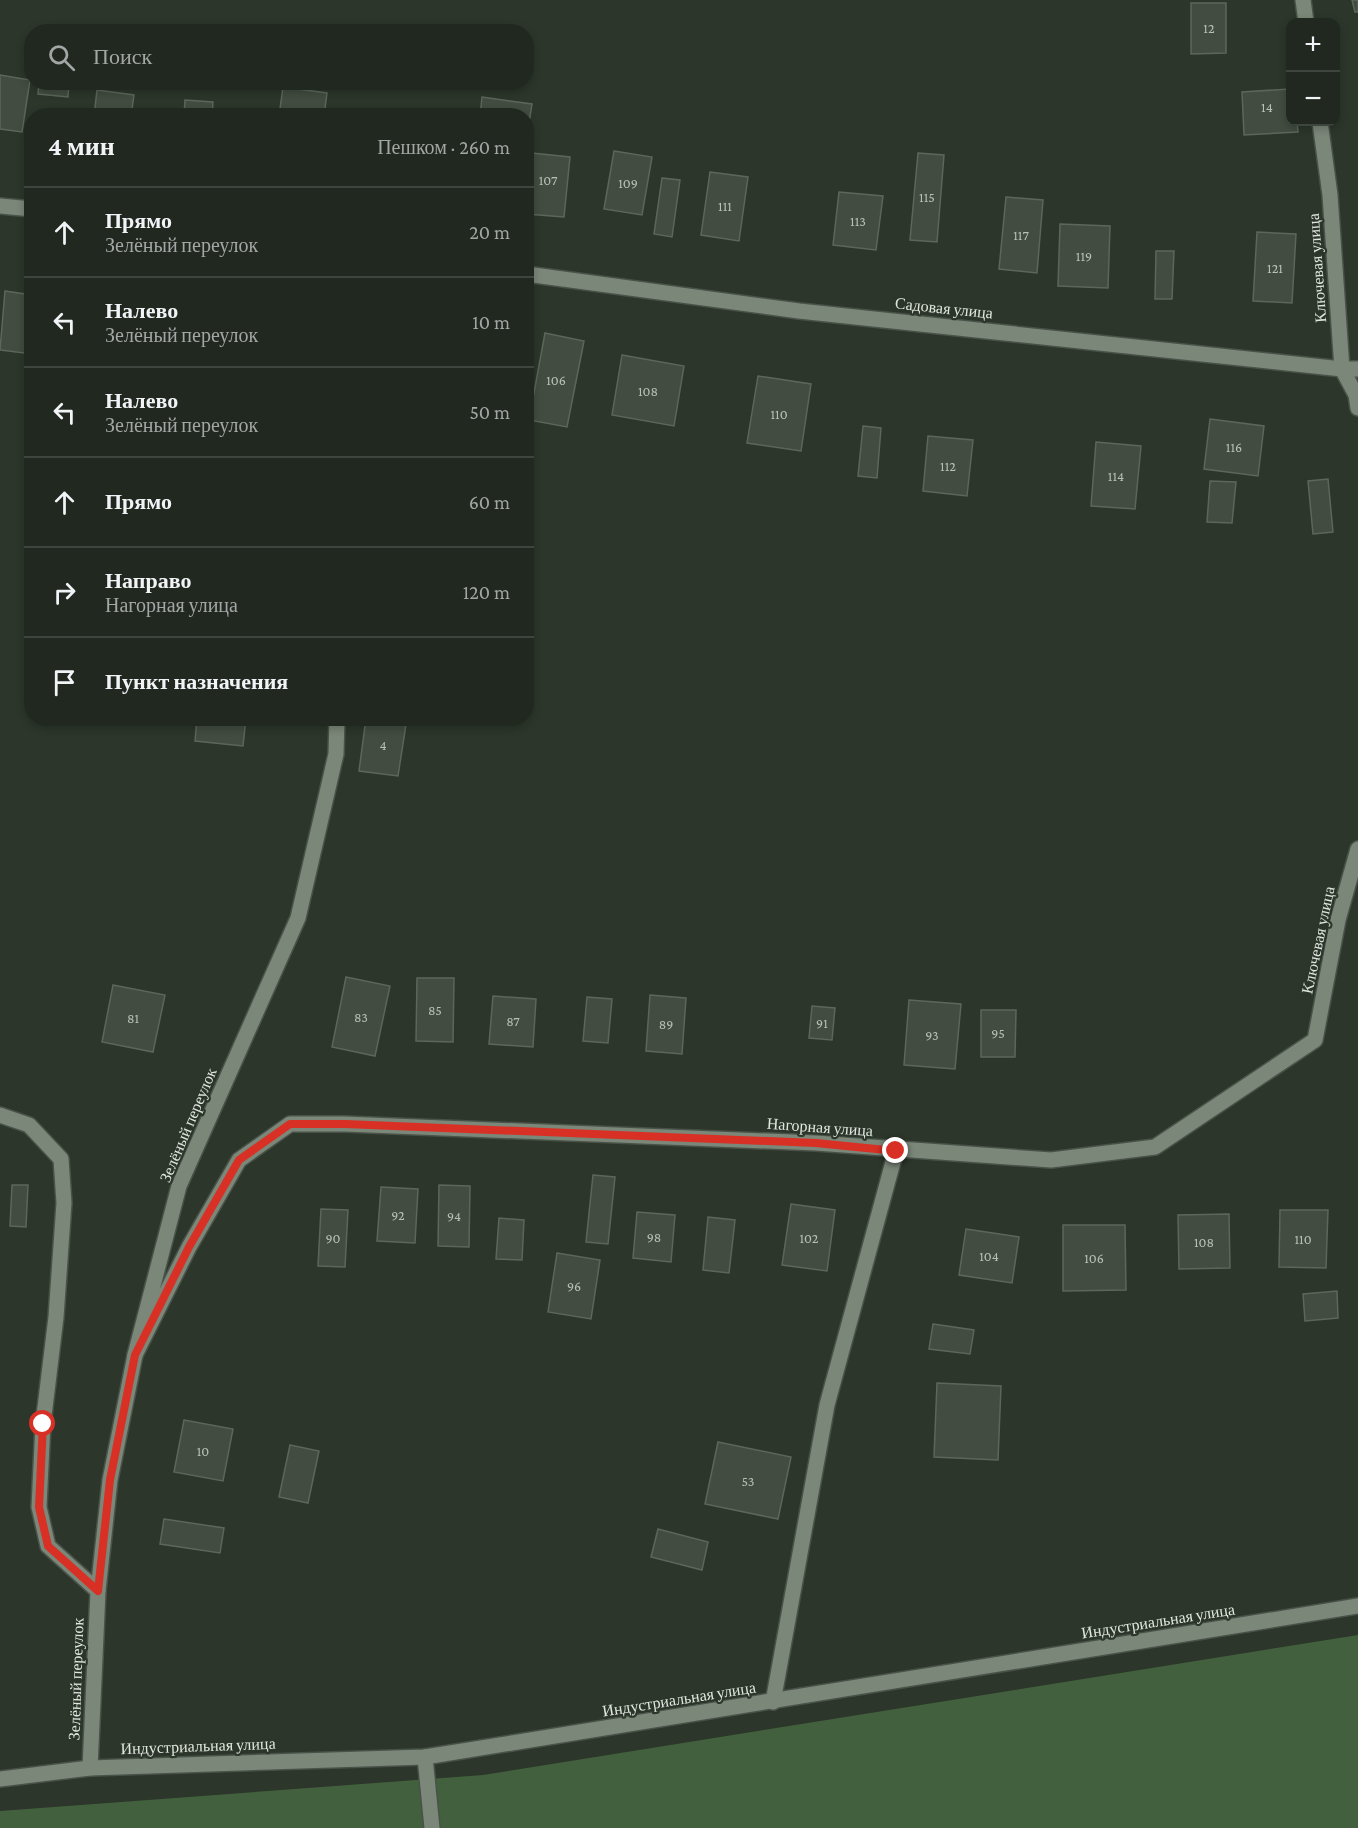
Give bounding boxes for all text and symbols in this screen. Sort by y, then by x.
map controls [1286,18,1340,126]
button: + [1286,18,1340,72]
house number: 12 [1203,20,1215,36]
search box [24,24,534,90]
icon: search [45,41,78,74]
text: Поиск [93,44,152,69]
button: − [1286,72,1340,126]
house number: 14 [1261,99,1273,115]
text: 4 мин [48,132,115,161]
text: Пешком · 260 m [377,136,510,158]
house number: 107 [539,172,558,188]
house number: 109 [618,175,638,191]
house number: 115 [919,189,935,205]
house number: 111 [718,198,732,214]
text: Прямо [105,208,172,233]
house number: 113 [850,213,866,229]
street label: Ключевая улица [1305,213,1330,323]
icon: ahead [48,216,81,249]
text: 20 m [469,221,510,243]
house number: 117 [1013,227,1029,243]
text: Зелёный переулок [105,234,258,256]
house number: 119 [1076,248,1092,264]
house number: 121 [1267,260,1283,276]
street label: Садовая улица [894,294,994,323]
text: Налево [105,298,178,323]
icon: left [48,306,81,339]
text: 10 m [472,311,510,333]
text: Зелёный переулок [105,324,258,346]
house number: 106 [546,372,566,388]
house number: 108 [638,383,658,399]
text: Налево [105,388,178,413]
icon: left [48,396,81,429]
text: 50 m [469,401,510,423]
house number: 110 [770,406,788,422]
text: Зелёный переулок [105,414,258,436]
house number: 116 [1226,439,1242,455]
house number: 112 [940,458,956,474]
house number: 114 [1108,468,1124,484]
icon: ahead [48,486,81,519]
text: Прямо [105,489,172,514]
text: 60 m [469,491,510,513]
text: Направо [105,568,191,593]
icon: right [48,576,81,609]
text: 120 m [463,581,510,603]
text: Нагорная улица [105,594,238,616]
icon: arrive [48,666,81,699]
text: Пункт назначения [105,669,288,694]
house number: 4 [379,737,387,753]
street label: Ключевая улица [1298,885,1339,996]
house number: 85 [428,1002,442,1018]
house number: 83 [354,1009,368,1025]
house number: 81 [127,1010,139,1026]
house number: 87 [506,1013,520,1029]
house number: 91 [816,1015,828,1031]
house number: 89 [659,1016,673,1032]
house number: 95 [991,1025,1005,1041]
house number: 93 [925,1027,939,1043]
street label: Зелёный переулок [156,1065,221,1185]
street label: Нагорная улица [766,1115,874,1140]
route end [882,1137,908,1163]
house number: 92 [391,1207,405,1223]
house number: 94 [447,1208,461,1224]
house number: 98 [647,1229,661,1245]
house number: 90 [325,1230,341,1246]
house number: 102 [799,1230,819,1246]
house number: 110 [1294,1231,1312,1247]
house number: 108 [1194,1234,1214,1250]
house number: 104 [979,1248,999,1264]
house number: 106 [1084,1250,1104,1266]
house number: 96 [567,1278,581,1294]
route start [29,1410,55,1436]
house number: 10 [197,1443,209,1459]
house number: 53 [741,1473,755,1489]
street label: Индустриальная улица [1080,1600,1236,1643]
street label: Зелёный переулок [65,1617,88,1741]
street label: Индустриальная улица [601,1678,757,1721]
street label: Индустриальная улица [120,1735,276,1758]

